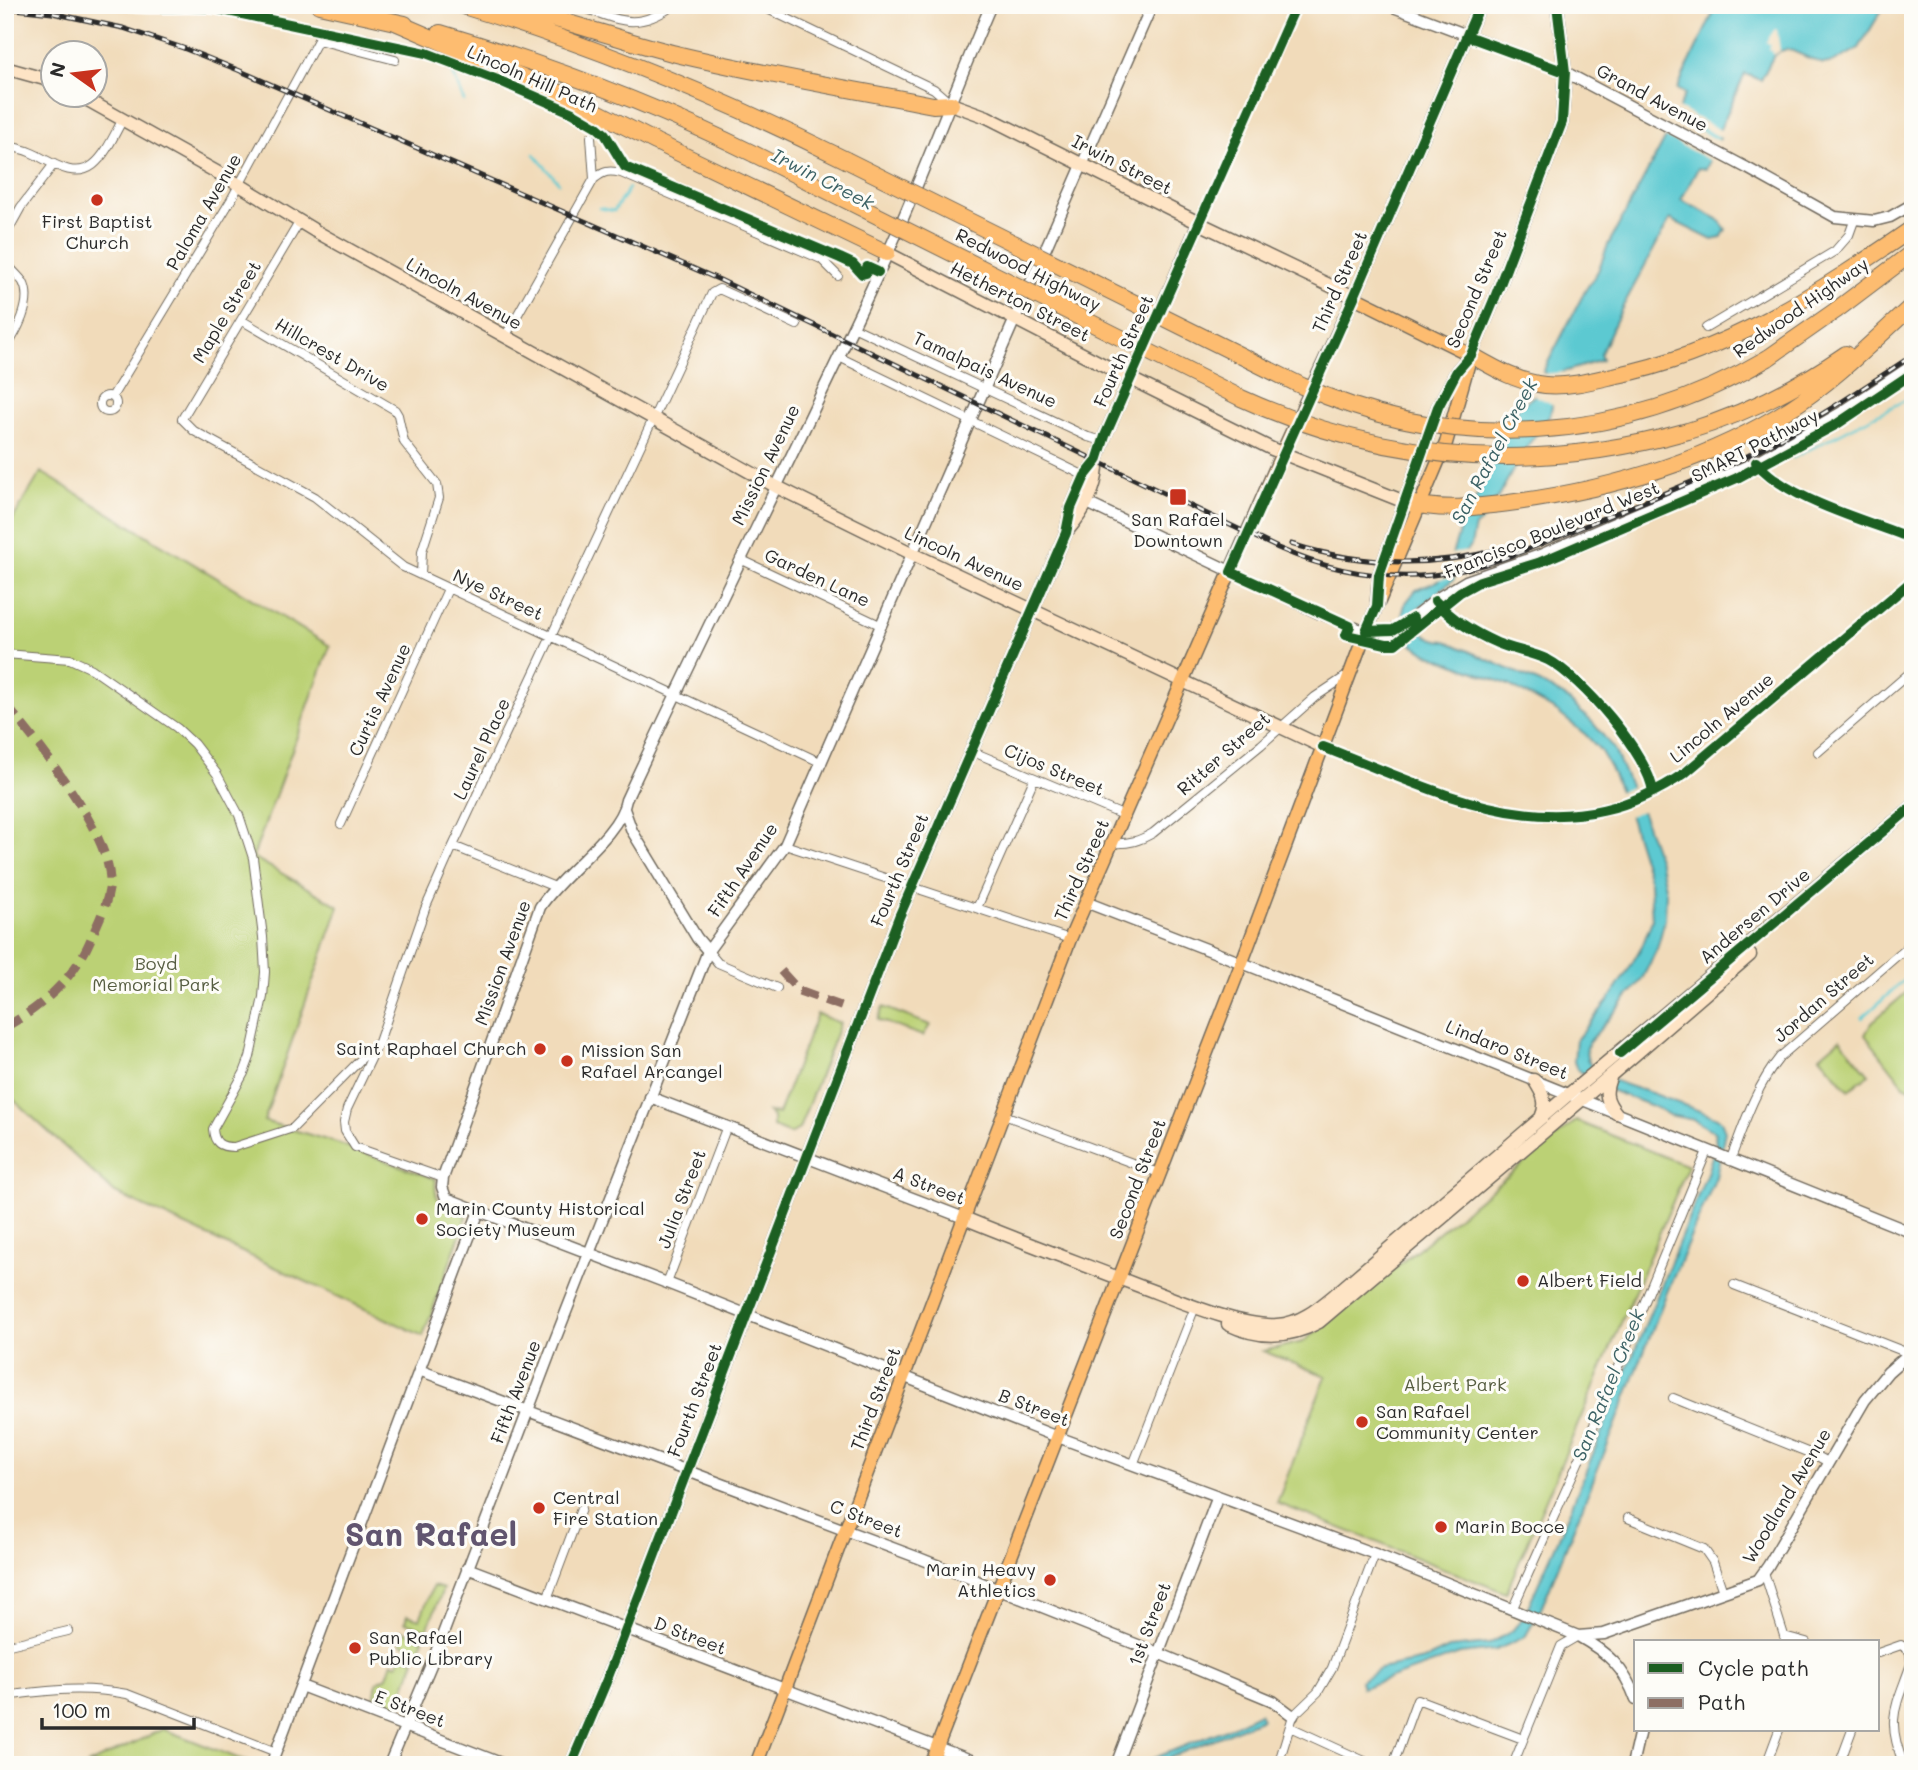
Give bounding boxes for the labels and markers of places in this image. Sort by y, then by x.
marker: First Baptist Church [89,192,105,208]
place label: First Baptist Church [42,209,152,254]
marker: San Rafael Downtown [1168,487,1188,507]
place label: San Rafael Downtown [1131,507,1225,552]
place label: Saint Raphael Church [336,1036,526,1060]
place label: Mission San Rafael Arcangel [581,1038,723,1083]
marker: Saint Raphael Church [532,1041,548,1057]
marker: Mission San Rafael Arcangel [559,1053,575,1069]
place label: Marin County Historical Society Museum [436,1196,645,1241]
marker: Marin County Historical Society Museum [414,1211,430,1227]
place label: Albert Field [1537,1268,1642,1292]
marker: Albert Field [1515,1273,1531,1289]
place label: San Rafael Community Center [1376,1399,1539,1444]
marker: San Rafael Community Center [1354,1414,1370,1430]
place label: Central Fire Station [553,1485,658,1530]
marker: Central Fire Station [531,1500,547,1516]
place label: Marin Bocce [1455,1514,1565,1538]
marker: Marin Bocce [1433,1519,1449,1535]
place label: Marin Heavy Athletics [926,1557,1036,1602]
marker: Marin Heavy Athletics [1042,1572,1058,1588]
place label: San Rafael Public Library [369,1625,493,1670]
marker: San Rafael Public Library [347,1640,363,1656]

